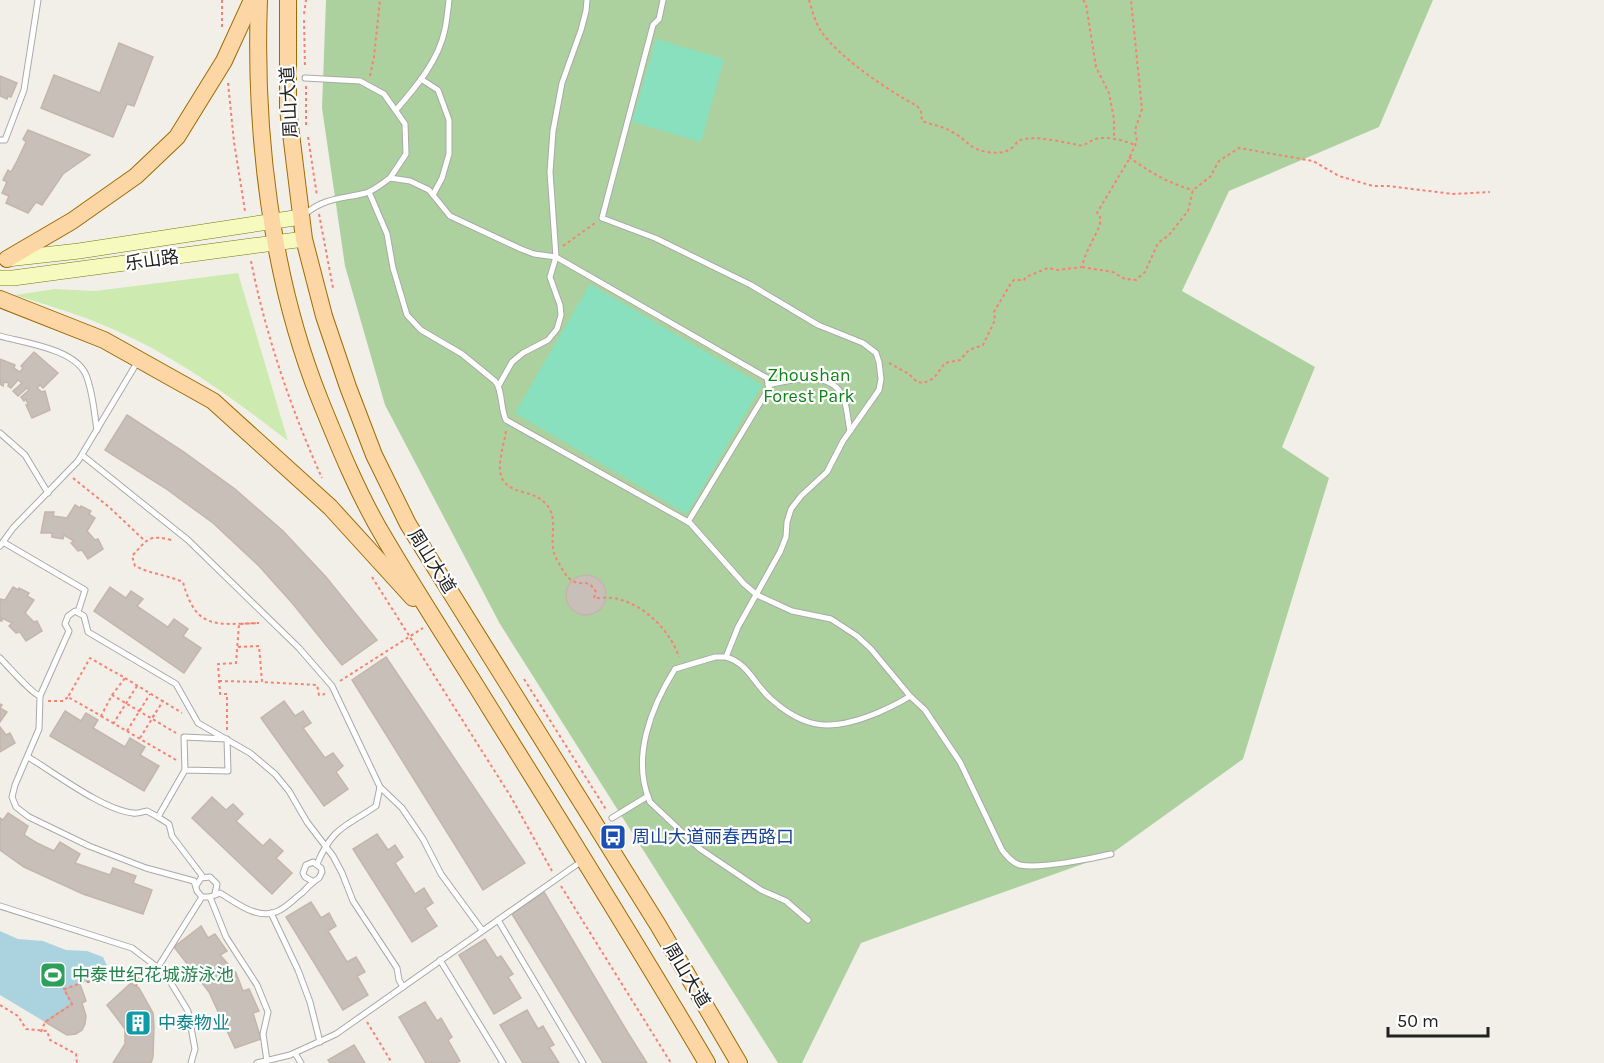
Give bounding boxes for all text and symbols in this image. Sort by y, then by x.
street label: 周山大道 [276,65,302,139]
street label: 乐山路 [124,245,180,275]
park label: Zhoushan Forest Park [763,364,855,407]
street label: 周山大道 [404,525,460,597]
bus stop icon: 周山大道丽春西路口 [598,822,628,852]
place label: 周山大道丽春西路口 [632,826,794,848]
street label: 周山大道 [659,938,715,1012]
sports icon: 中泰世纪花城游泳池 [38,960,68,990]
place label: 中泰世纪花城游泳池 [72,964,234,986]
scale bar [1388,1000,1488,1038]
building icon: 中泰物业 [123,1008,153,1038]
text: 50 m [1397,1010,1439,1032]
place label: 中泰物业 [158,1012,230,1034]

